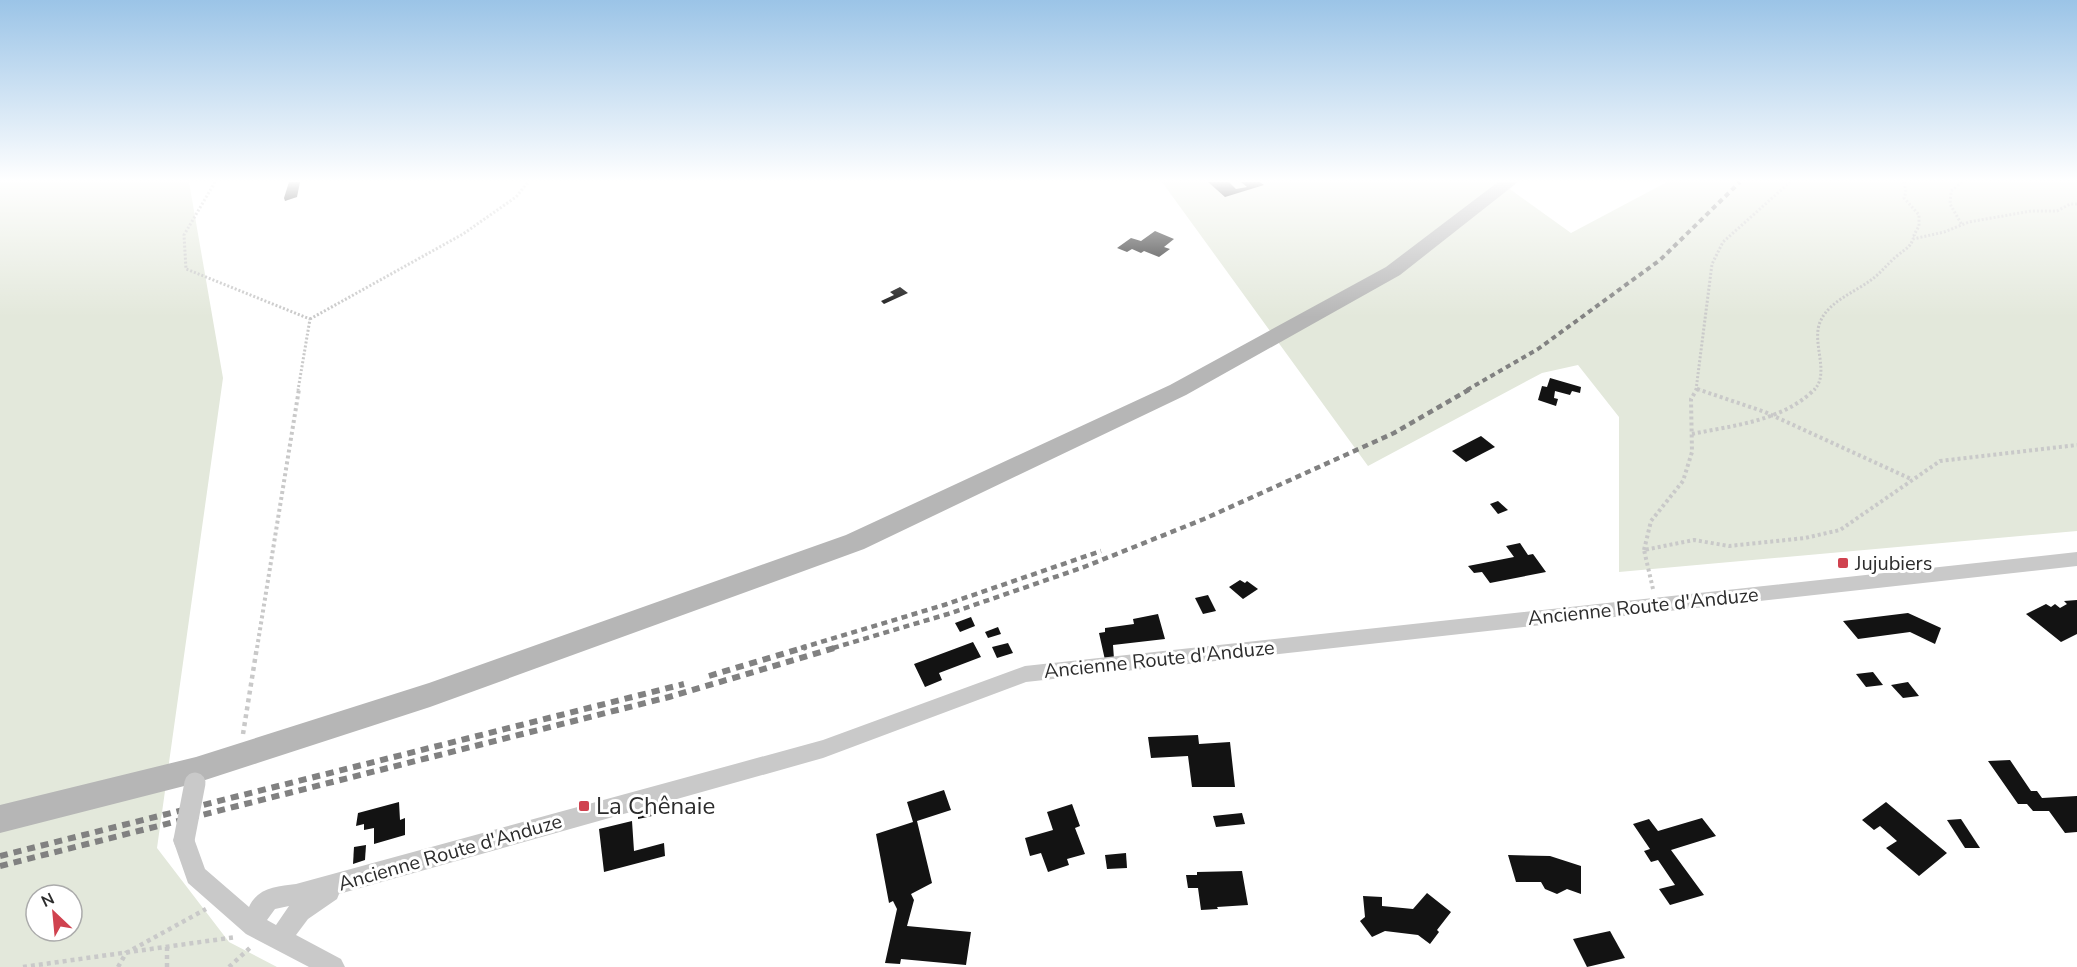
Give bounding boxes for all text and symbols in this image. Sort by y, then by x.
place label: Jujubiers [1854,550,1932,577]
marker: Jujubiers [1836,556,1850,570]
street label: Ancienne Route d'Anduze [1526,581,1760,632]
street label: Ancienne Route d'Anduze [1042,634,1276,685]
place label: La Chênaie [596,790,715,822]
marker: La Chênaie [577,799,591,813]
street label: Ancienne Route d'Anduze [335,808,565,897]
north arrow [24,883,84,943]
text: N [38,888,58,913]

